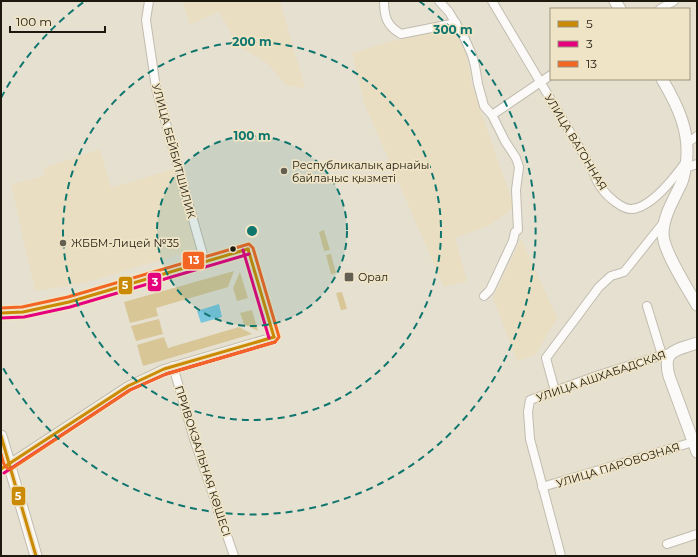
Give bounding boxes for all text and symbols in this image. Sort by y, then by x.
scale bar [10,8,105,34]
legend [550,8,690,80]
text: 100 m [16,14,52,29]
text: 5 [586,16,593,31]
text: 300 m [432,22,473,37]
text: 200 m [232,34,272,49]
text: 3 [586,36,593,51]
text: 13 [586,56,597,71]
street label: УЛИЦА БЕЙБИТШИЛИК [149,82,199,220]
street label: УЛИЦА ВАГОННАЯ [542,91,610,193]
text: 100 m [234,128,270,143]
place label: Республикалық арнайы байланыс қызметі [292,158,429,185]
marker: Республикалық арнайы байланыс қызметі [279,166,289,176]
centre of rings [245,224,259,238]
place label: ЖББМ-Лицей №35 [71,236,179,250]
marker: ЖББМ-Лицей №35 [58,238,68,248]
unlabelled marker [228,244,238,254]
line badge: 13 [182,251,205,270]
text: 13 [189,253,200,267]
place label: Орал [358,270,388,284]
marker: Орал [343,271,355,283]
line badge: 3 [147,272,162,292]
text: 3 [151,275,159,289]
line badge: 5 [118,276,133,295]
text: 5 [122,278,129,292]
street label: УЛИЦА АШХАБАДСКАЯ [534,347,668,405]
street label: ПРИВОКЗАЛЬНАЯ КӨШЕСІ [172,384,234,538]
street label: УЛИЦА ПАРОВОЗНАЯ [554,440,682,490]
line badge: 5 [11,486,26,506]
text: 5 [15,489,22,503]

